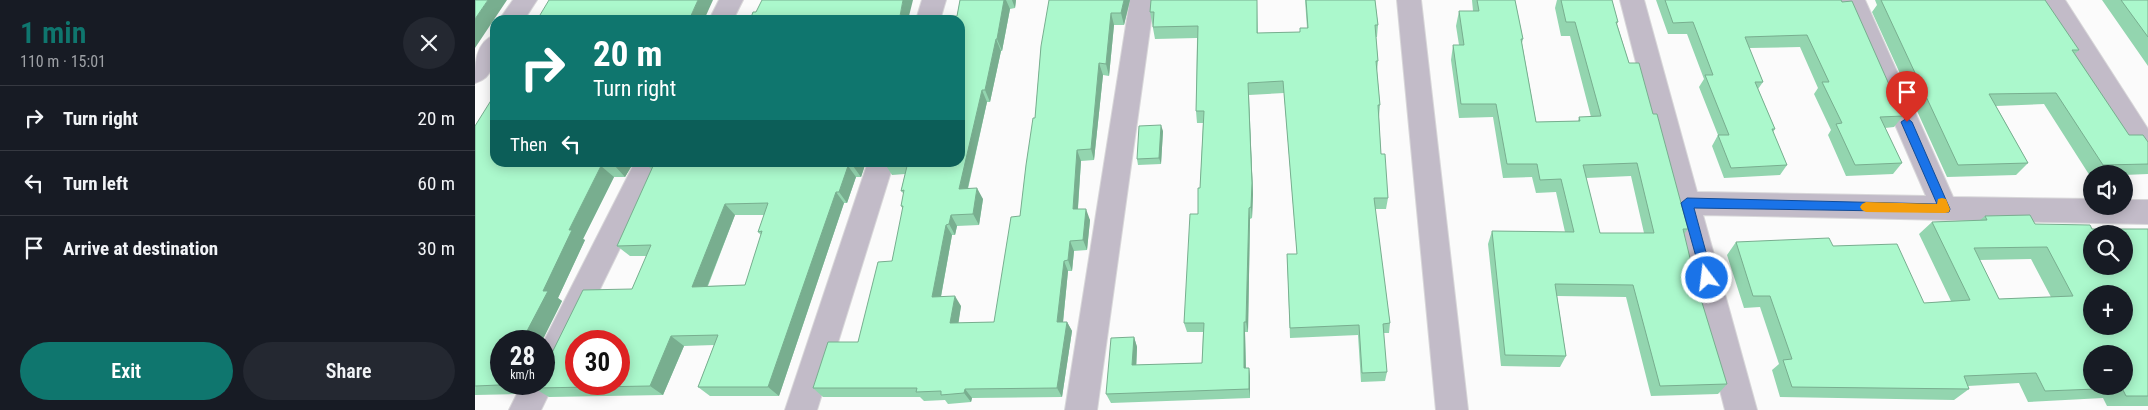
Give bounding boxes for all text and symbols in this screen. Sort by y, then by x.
text: 1 min [20,15,86,50]
button: close [403,17,455,69]
text: 20 m [593,34,662,75]
icon: right [510,35,575,100]
text: 110 m · 15:01 [20,52,106,71]
pin [1886,71,1928,122]
text: Turn right [593,76,676,101]
icon: arrive [1893,78,1921,106]
icon: right [20,104,48,132]
text: Turn right [63,107,138,130]
text: 20 m [418,107,455,130]
icon: left [557,130,585,158]
text: Then [510,133,547,156]
map controls [2083,165,2133,395]
button: sound [2083,165,2133,215]
icon: left [20,169,48,197]
text: Turn left [63,172,128,195]
text: 60 m [418,172,455,195]
button: search [2083,225,2133,275]
icon: arrive [20,234,48,262]
text: Arrive at destination [63,237,218,260]
text: 30 m [418,237,455,260]
position arrow [1680,251,1732,303]
button: + [2083,285,2133,335]
speed limit sign: 30 [565,330,630,395]
button: Exit [20,342,233,400]
button: Share [243,342,455,400]
text: 28 [510,342,535,371]
button: − [2083,345,2133,395]
text: km/h [510,368,535,382]

